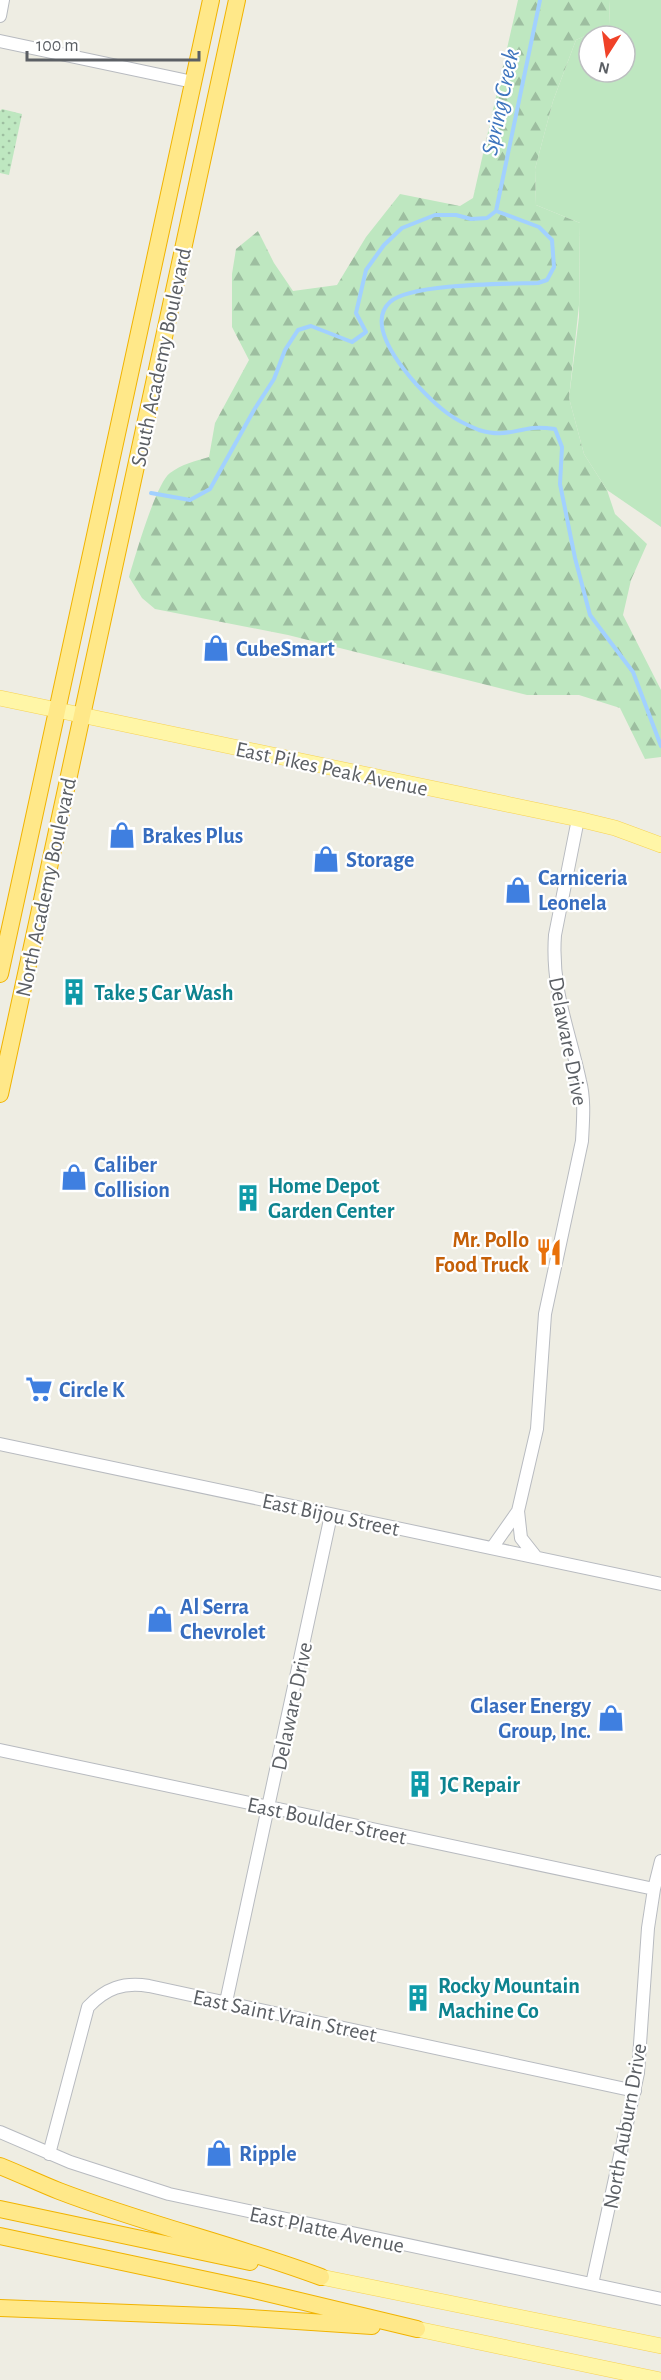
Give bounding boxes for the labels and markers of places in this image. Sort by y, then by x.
shop icon: CubeSmart [201,633,231,663]
place label: CubeSmart [236,638,335,660]
shop icon: Brakes Plus [107,820,137,850]
place label: Brakes Plus [142,825,243,847]
shop icon: Storage [311,844,341,874]
place label: Storage [346,849,414,871]
place label: Carniceria Leonela [538,867,628,914]
shop icon: Carniceria Leonela [503,875,533,905]
building icon: Take 5 Car Wash [59,977,89,1007]
place label: Take 5 Car Wash [94,982,234,1004]
place label: Caliber Collision [94,1154,170,1201]
shop icon: Caliber Collision [59,1162,89,1192]
place label: Home Depot Garden Center [268,1175,395,1222]
building icon: Home Depot Garden Center [233,1183,263,1213]
place label: Mr. Pollo Food Truck [435,1229,529,1276]
restaurant icon: Mr. Pollo Food Truck [534,1237,564,1267]
supermarket icon: Circle K [24,1374,54,1404]
place label: Circle K [59,1379,126,1401]
place label: Al Serra Chevrolet [180,1596,266,1643]
shop icon: Al Serra Chevrolet [145,1604,175,1634]
place label: Glaser Energy Group, Inc. [470,1695,591,1742]
shop icon: Glaser Energy Group, Inc. [596,1703,626,1733]
building icon: JC Repair [405,1769,435,1799]
place label: JC Repair [440,1774,520,1796]
place label: Rocky Mountain Machine Co [438,1975,580,2022]
building icon: Rocky Mountain Machine Co [403,1983,433,2013]
shop icon: Ripple [204,2138,234,2168]
place label: Ripple [239,2143,297,2165]

